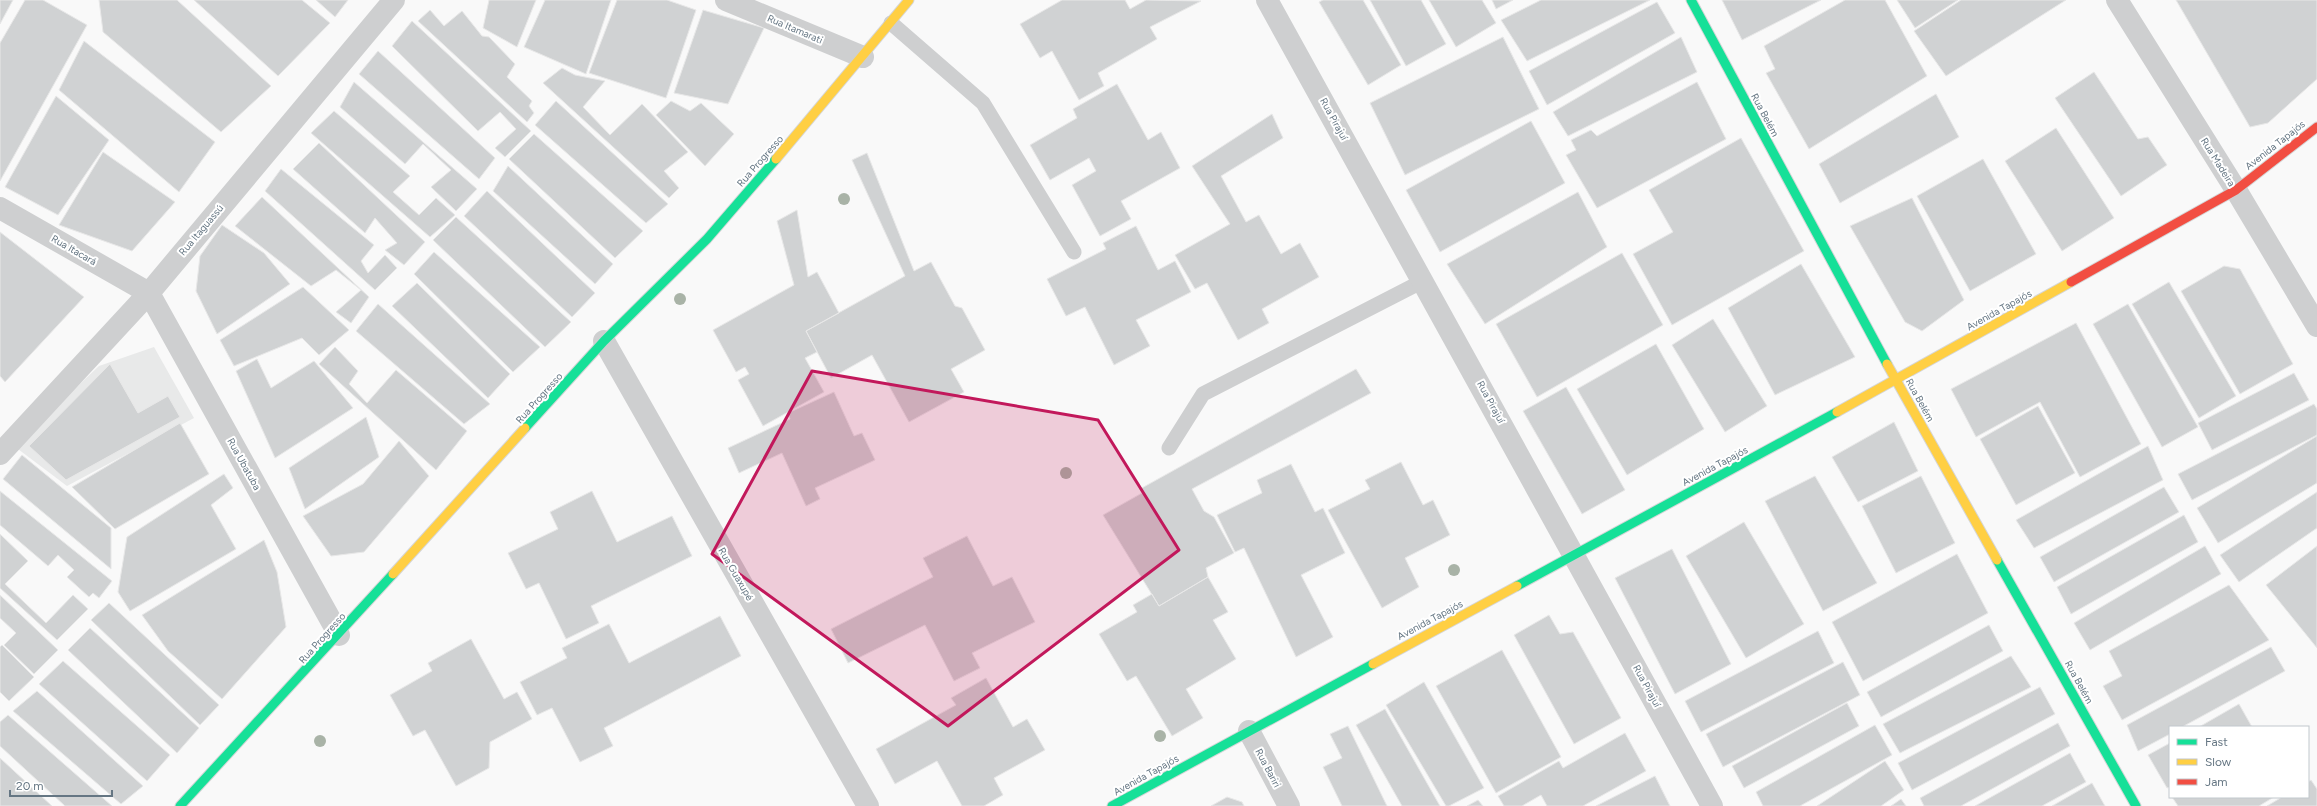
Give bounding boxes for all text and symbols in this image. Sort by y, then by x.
street label: Rua Itamarati [765,11,825,47]
street label: Rua Belém [1748,91,1782,139]
street label: Rua Pirajuí [1317,95,1351,143]
street label: Avenida Tapajós [2242,117,2308,173]
street label: Rua Progresso [734,132,786,189]
street label: Rua Madeira [2198,135,2238,189]
street label: Rua Itaguassú [176,202,226,258]
street label: Rua Itacará [49,232,99,268]
street label: Avenida Tapajós [1964,287,2034,333]
street label: Rua Progresso [513,370,565,426]
street label: Rua Belém [1903,376,1937,424]
street label: Rua Pirajuí [1474,378,1508,426]
street label: Rua Ubatuba [224,436,264,492]
street label: Avenida Tapajós [1680,443,1750,489]
street label: Rua Guaxupé [716,545,757,603]
street label: Avenida Tapajós [1395,597,1465,643]
street label: Rua Progresso [296,610,348,666]
street label: Rua Belém [2062,658,2096,706]
street label: Rua Pirajuí [1630,662,1664,710]
legend [2169,726,2309,798]
text: Fast [2205,735,2228,749]
street label: Rua Bariri [1252,746,1284,790]
street label: Avenida Tapajós [1111,752,1181,798]
text: Slow [2205,755,2232,769]
scale bar [10,772,112,798]
text: Jam [2205,775,2228,789]
text: 20 m [16,779,44,793]

